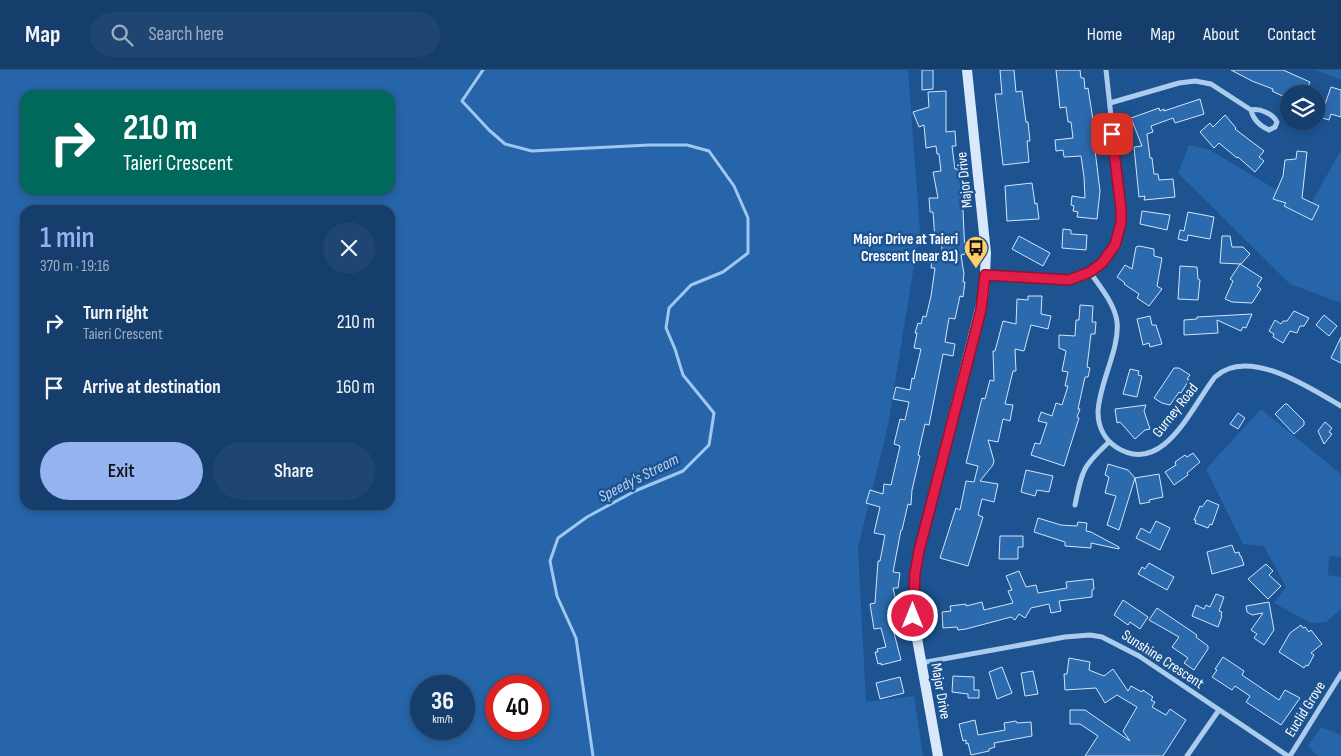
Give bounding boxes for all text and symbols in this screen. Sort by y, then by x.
search box [90,12,440,57]
text: Map [25,20,60,49]
icon: search [108,21,136,49]
text: Search here [148,23,224,46]
text: Home [1087,24,1122,45]
text: Map [1150,24,1175,45]
text: About [1203,24,1239,45]
text: Contact [1267,24,1316,45]
map controls [1280,85,1325,130]
button: layers [1280,85,1325,130]
text: 210 m [123,107,197,150]
icon: right [40,110,105,175]
pin [1091,113,1133,155]
icon: arrive [1098,120,1126,148]
text: Taieri Crescent [123,150,233,177]
street label: Major Drive [952,151,977,209]
text: 1 min [40,220,95,256]
button: close [323,222,375,274]
place label: Major Drive at Taieri Crescent (near 81) [853,230,958,266]
bus stop icon: Major Drive at Taieri Crescent (near 81) [963,235,989,269]
text: 370 m · 19:16 [40,257,110,276]
text: Turn right [83,302,148,325]
icon: right [40,309,68,337]
text: 210 m [337,311,375,334]
text: Taieri Crescent [83,325,163,344]
icon: arrive [40,374,68,402]
text: Arrive at destination [83,376,221,399]
text: 160 m [336,376,375,399]
street label: Gurney Road [1148,379,1202,441]
button: Exit [40,442,203,500]
button: Share [213,442,375,500]
water label: Speedy's Stream [595,450,682,507]
position arrow [886,589,938,641]
street label: Sunshine Crescent [1118,626,1208,693]
street label: Major Drive [926,662,955,721]
speed limit sign: 40 [485,675,550,740]
street label: Euclid Grove [1281,678,1330,741]
text: 36 [431,686,454,717]
text: km/h [432,712,453,727]

